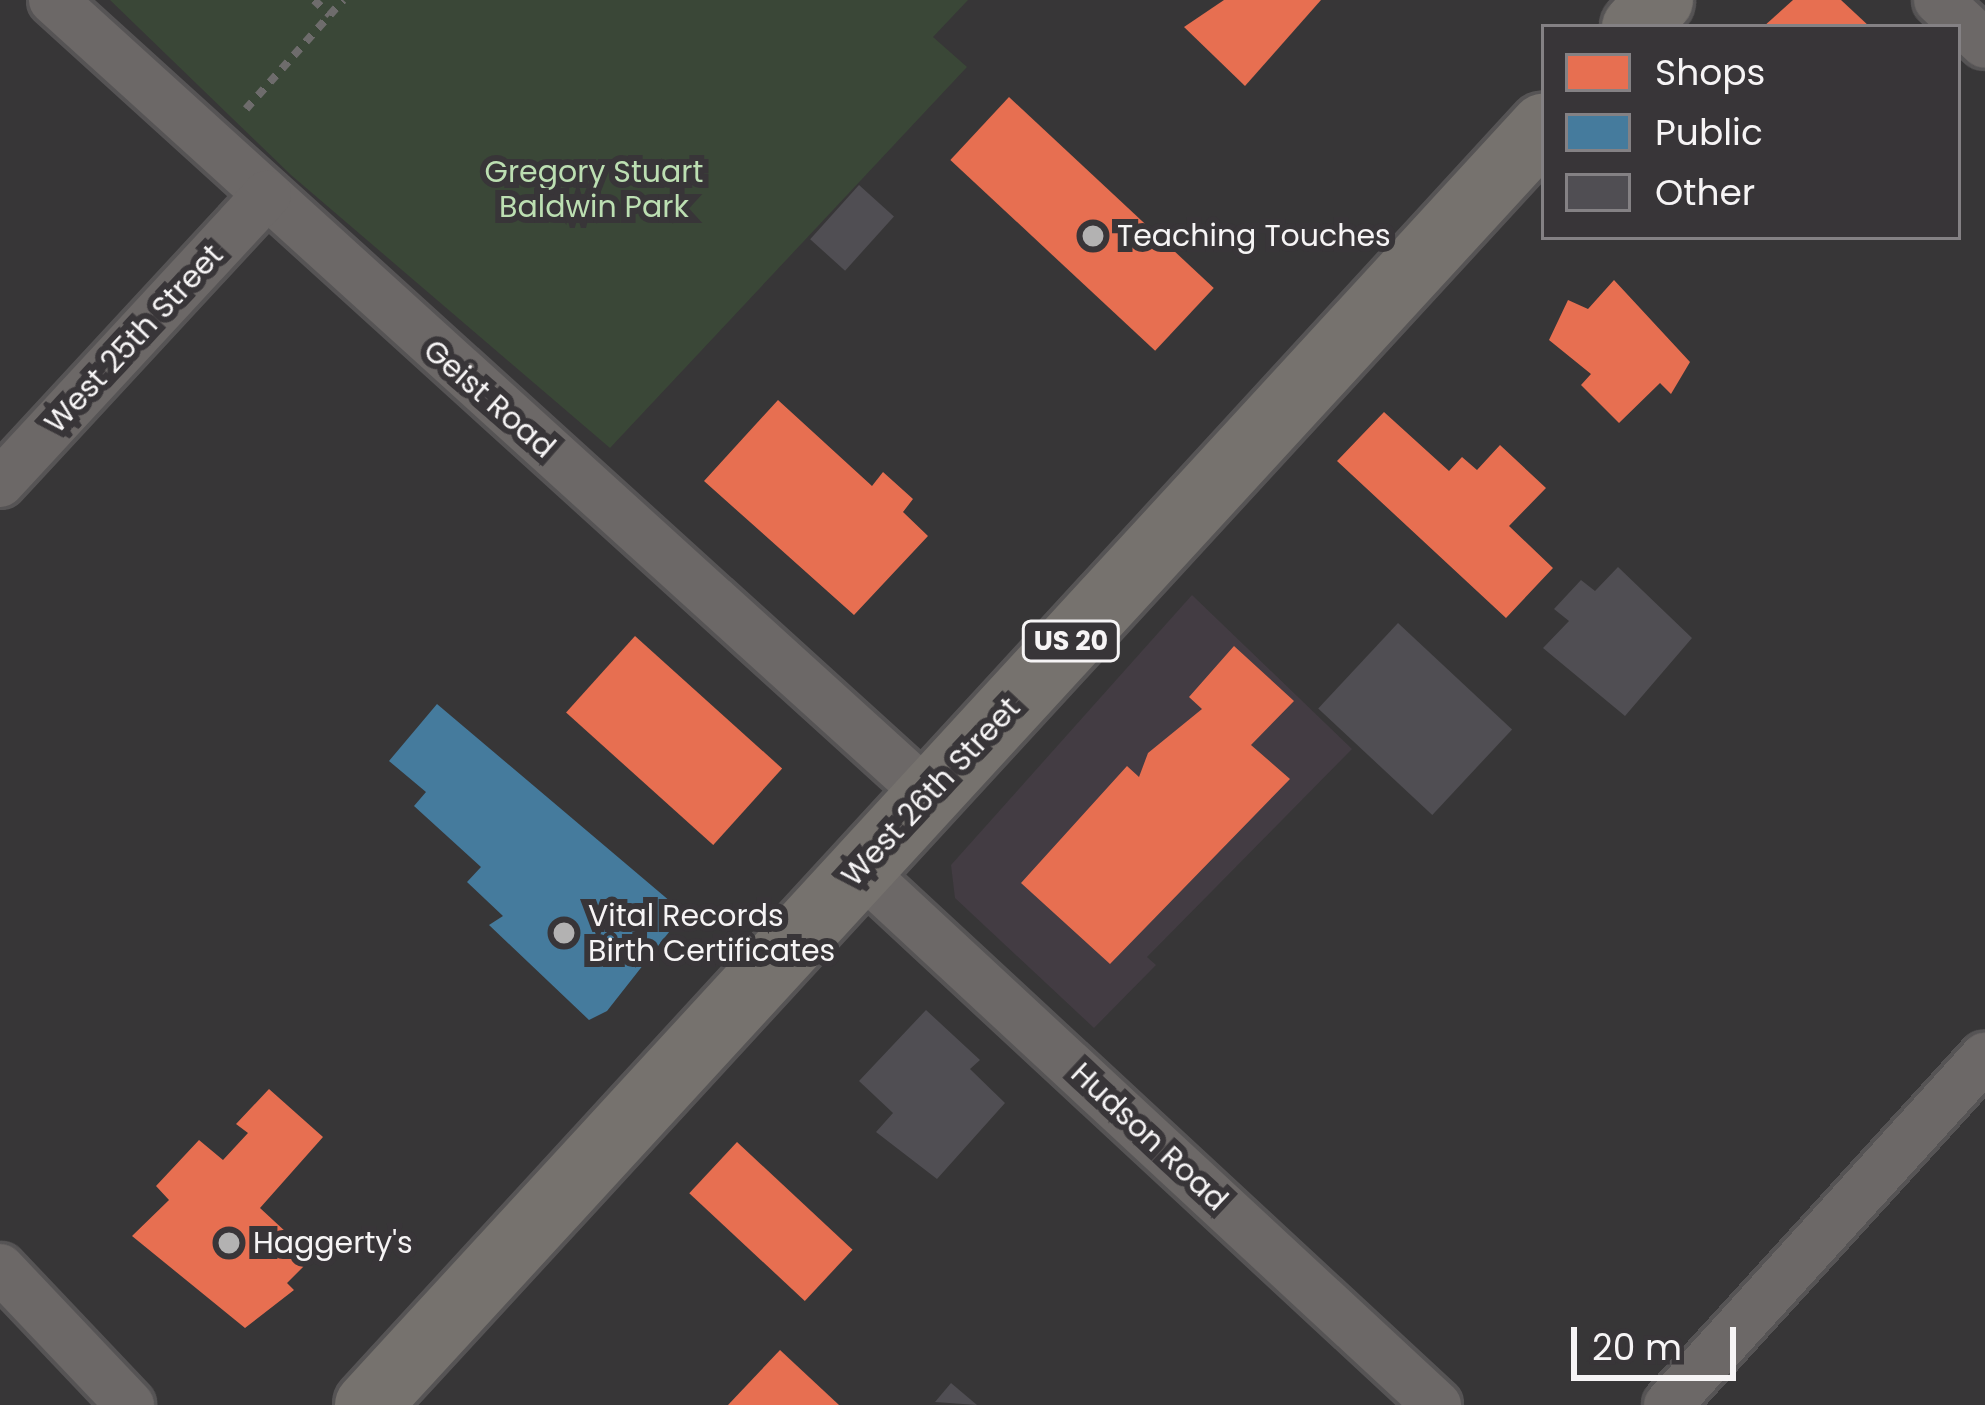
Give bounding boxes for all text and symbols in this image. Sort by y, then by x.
legend [1541,24,1961,240]
text: Shops [1655,47,1765,98]
text: Public [1655,107,1763,158]
park label: Gregory Stuart Baldwin Park [485,154,703,225]
text: Other [1655,167,1755,218]
place label: Teaching Touches [1117,218,1391,254]
marker: Teaching Touches [1080,223,1106,249]
street label: West 25th Street [37,237,231,441]
street label: Geist Road [416,332,562,466]
road number: US 20 [1020,620,1122,662]
street label: West 26th Street [834,690,1028,894]
place label: Vital Records Birth Certificates [588,898,835,968]
marker: Vital Records Birth Certificates [551,920,577,946]
street label: Hudson Road [1063,1056,1235,1218]
place label: Haggerty's [253,1225,413,1261]
marker: Haggerty's [216,1230,242,1256]
scale bar [1577,1303,1742,1377]
text: 20 m [1592,1322,1682,1373]

